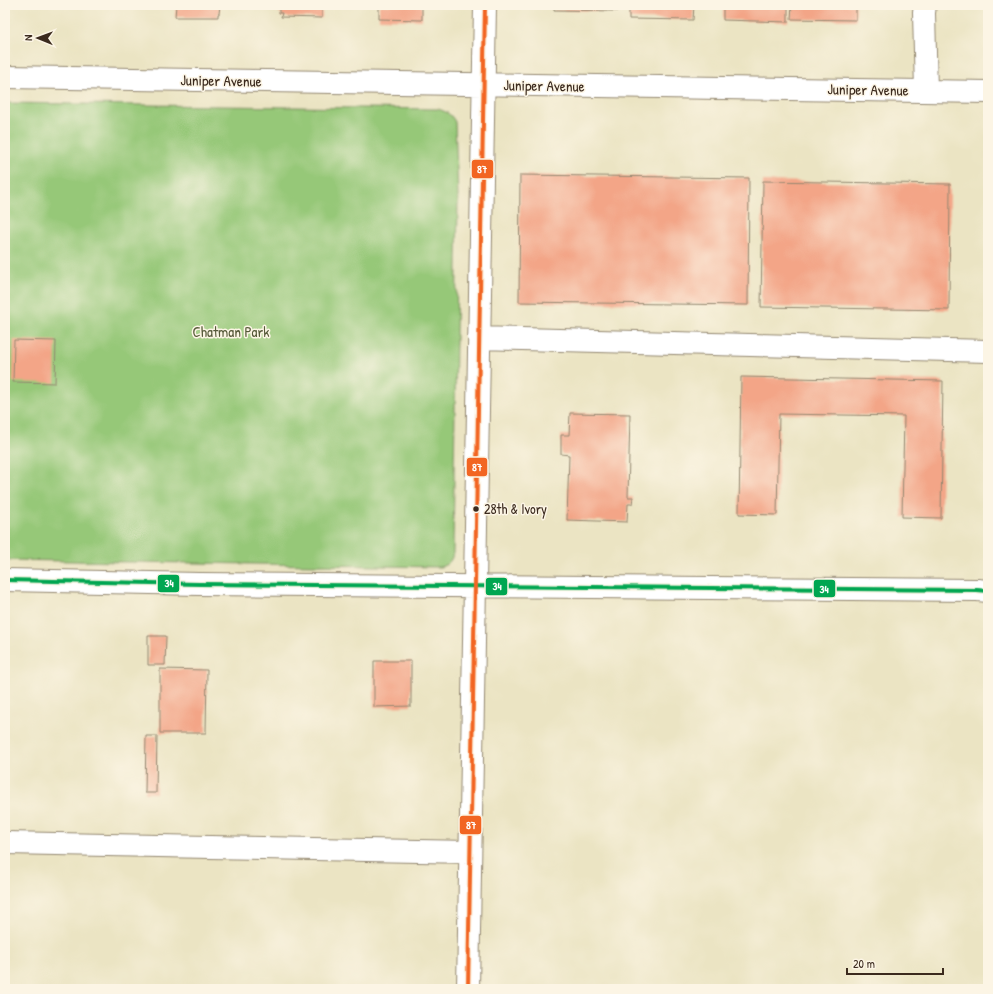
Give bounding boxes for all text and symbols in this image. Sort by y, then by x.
north arrow [18,18,58,58]
text: N [21,35,35,41]
street label: Juniper Avenue [180,69,262,92]
street label: Juniper Avenue [503,74,585,97]
street label: Juniper Avenue [827,78,909,101]
line badge: 87 [471,159,494,179]
text: 87 [477,162,488,176]
park label: Chatman Park [193,321,269,342]
line badge: 87 [466,457,488,477]
text: 87 [472,460,483,474]
place label: 28th & Ivory [484,499,547,519]
marker: 28th & Ivory [471,504,481,514]
line badge: 34 [157,574,180,593]
text: 34 [164,576,174,590]
line badge: 34 [485,577,508,596]
text: 34 [492,579,502,593]
line badge: 34 [813,579,836,598]
text: 34 [819,582,829,596]
line badge: 87 [459,815,482,835]
text: 87 [466,818,477,832]
scale bar [847,950,943,976]
text: 20 m [853,955,875,972]

